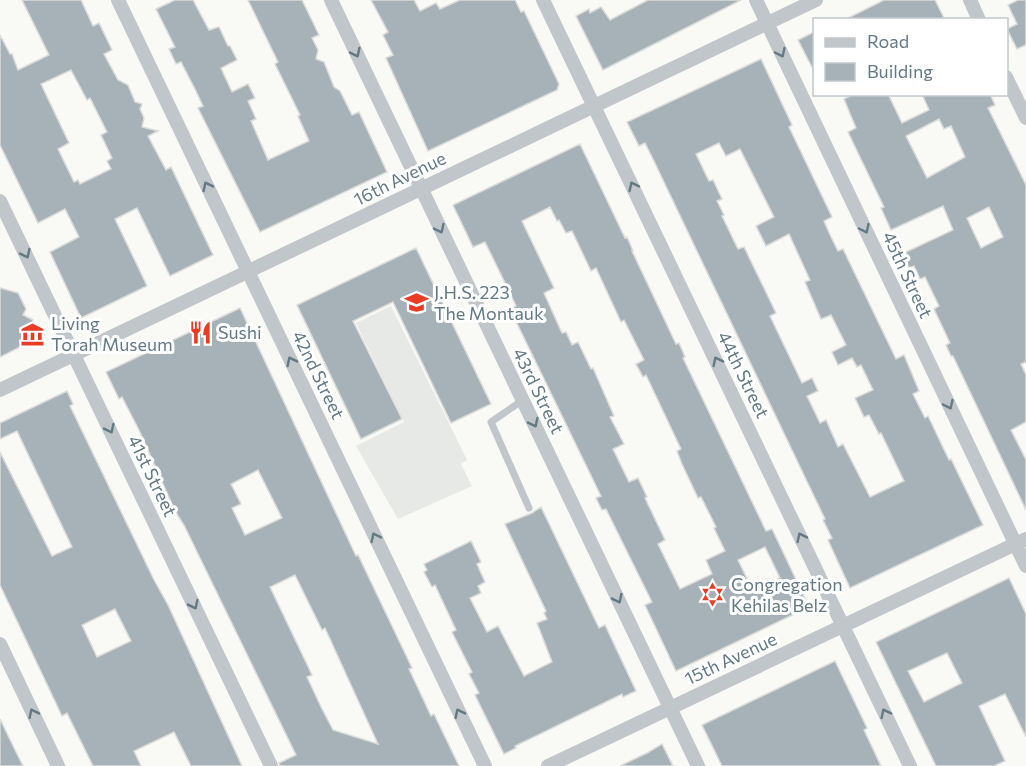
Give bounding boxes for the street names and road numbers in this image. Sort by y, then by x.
street label: 16th Avenue [350,146,449,210]
street label: 45th Street [878,228,938,321]
street label: 42nd Street [288,327,350,422]
street label: 44th Street [713,328,774,421]
street label: 43rd Street [509,344,569,437]
street label: 41st Street [124,431,182,520]
street label: 15th Avenue [681,627,780,689]

